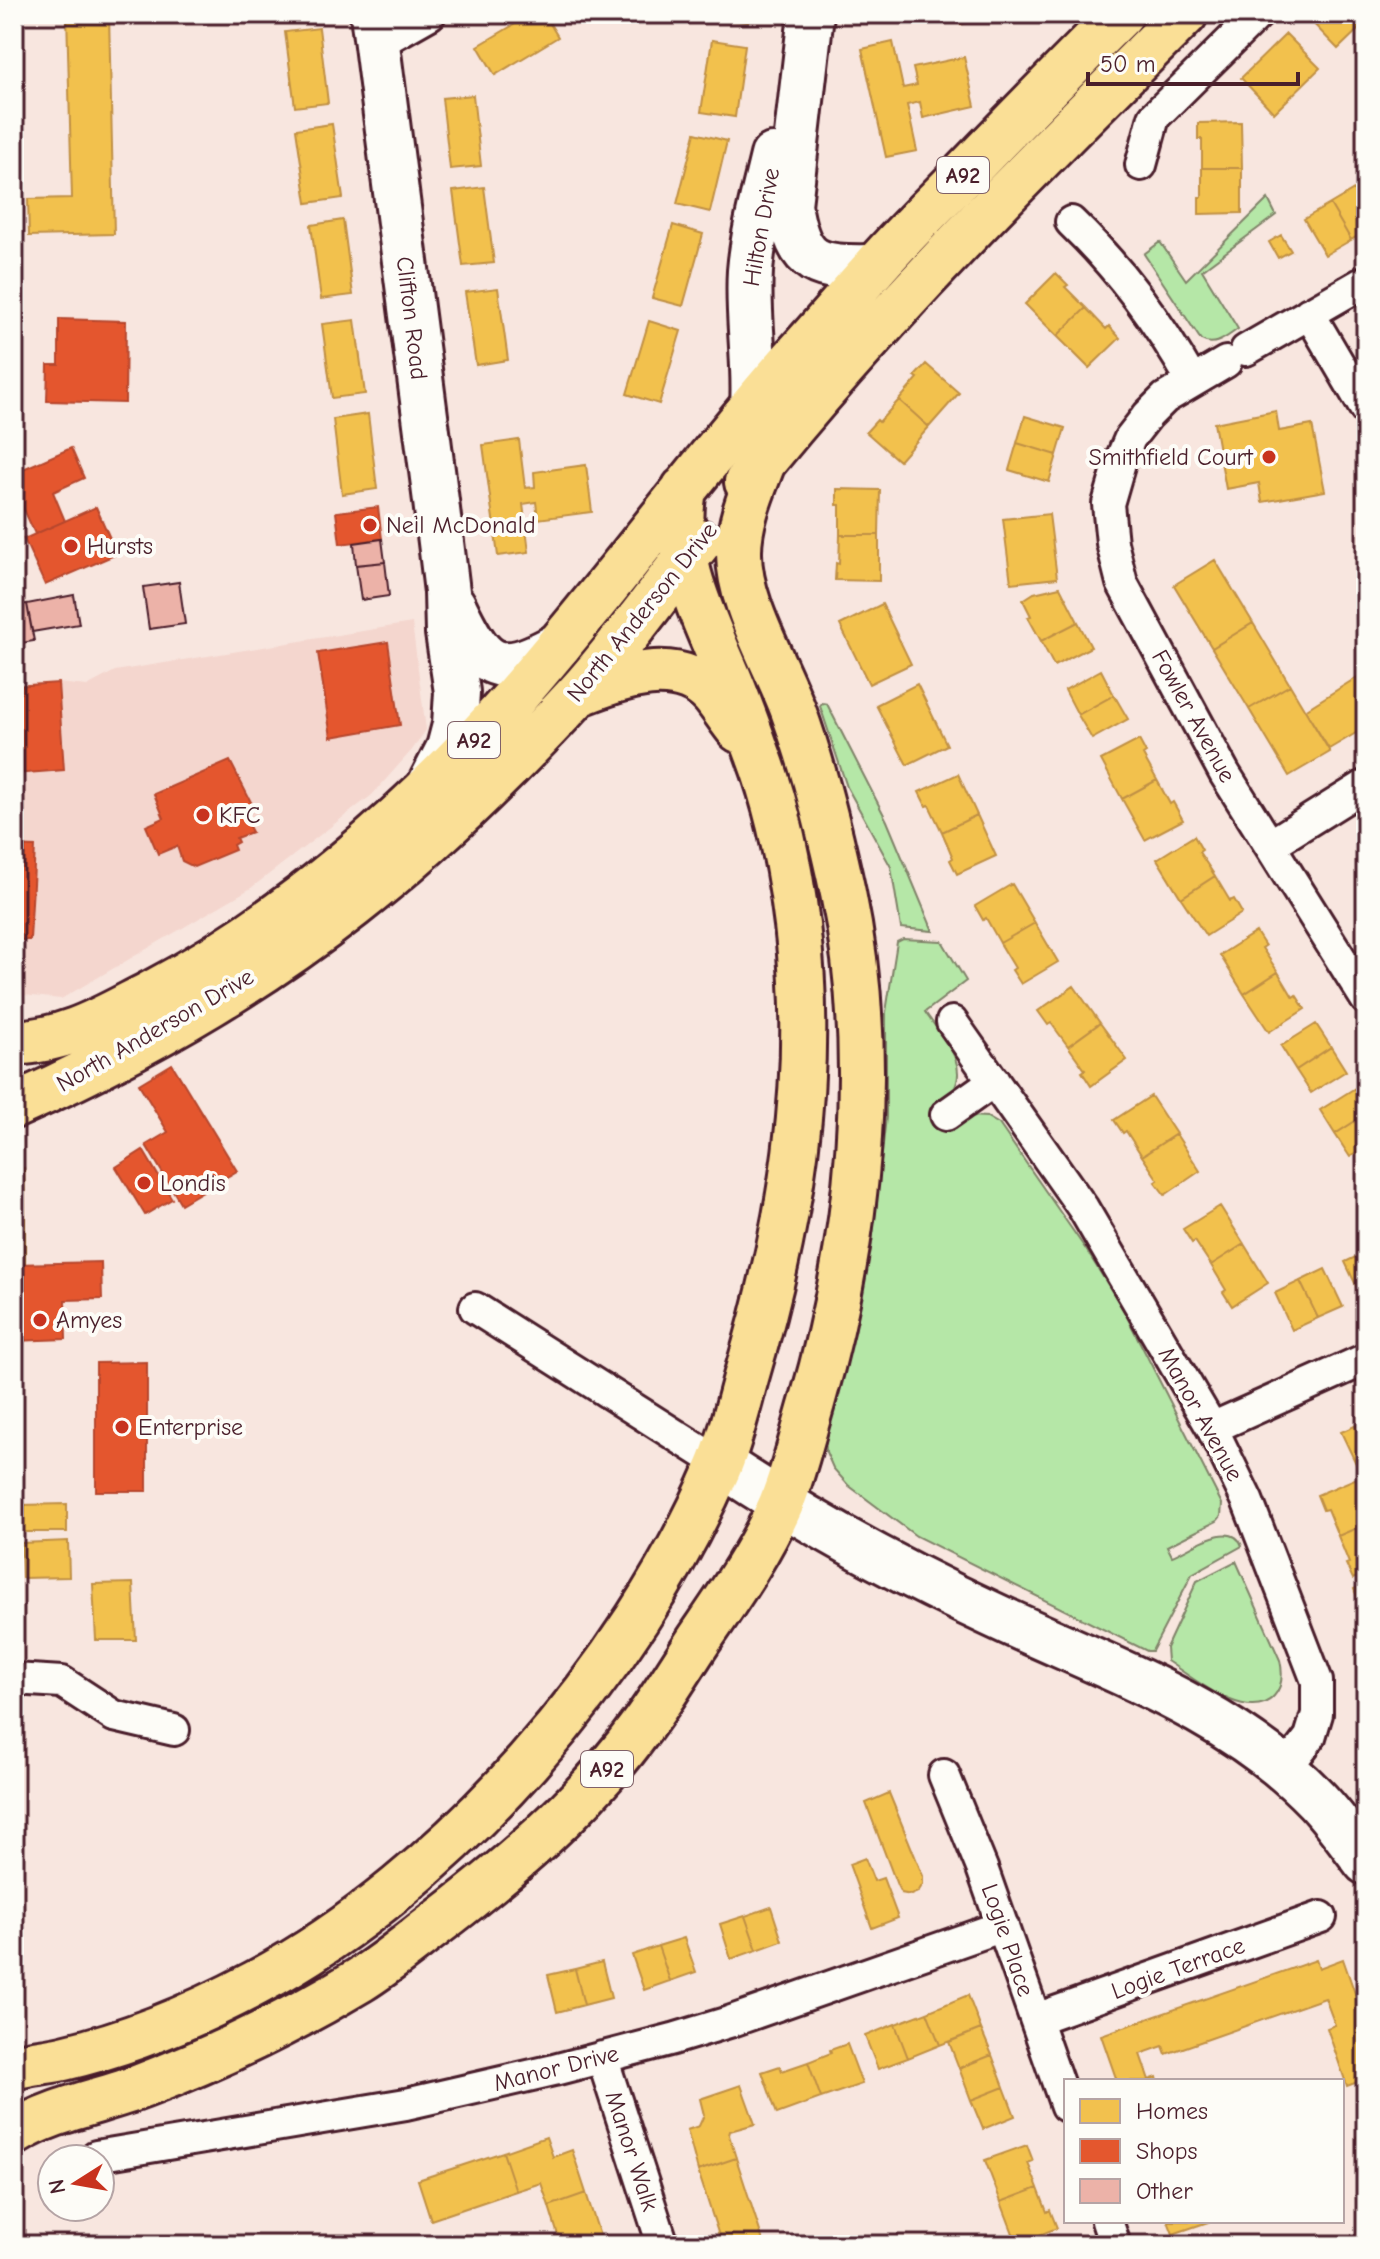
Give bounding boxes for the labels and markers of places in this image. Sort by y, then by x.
place label: Smithfield Court [1088,443,1254,471]
marker: Smithfield Court [1260,448,1278,466]
place label: Neil McDonald [386,511,536,539]
marker: Neil McDonald [361,516,379,534]
place label: Hursts [87,532,153,560]
marker: Hursts [62,537,80,555]
place label: KFC [219,801,260,829]
marker: KFC [194,806,212,824]
place label: Londis [160,1169,226,1197]
marker: Londis [135,1174,153,1192]
place label: Amyes [56,1306,122,1334]
marker: Amyes [31,1311,49,1329]
place label: Enterprise [138,1413,243,1441]
marker: Enterprise [113,1418,131,1436]

